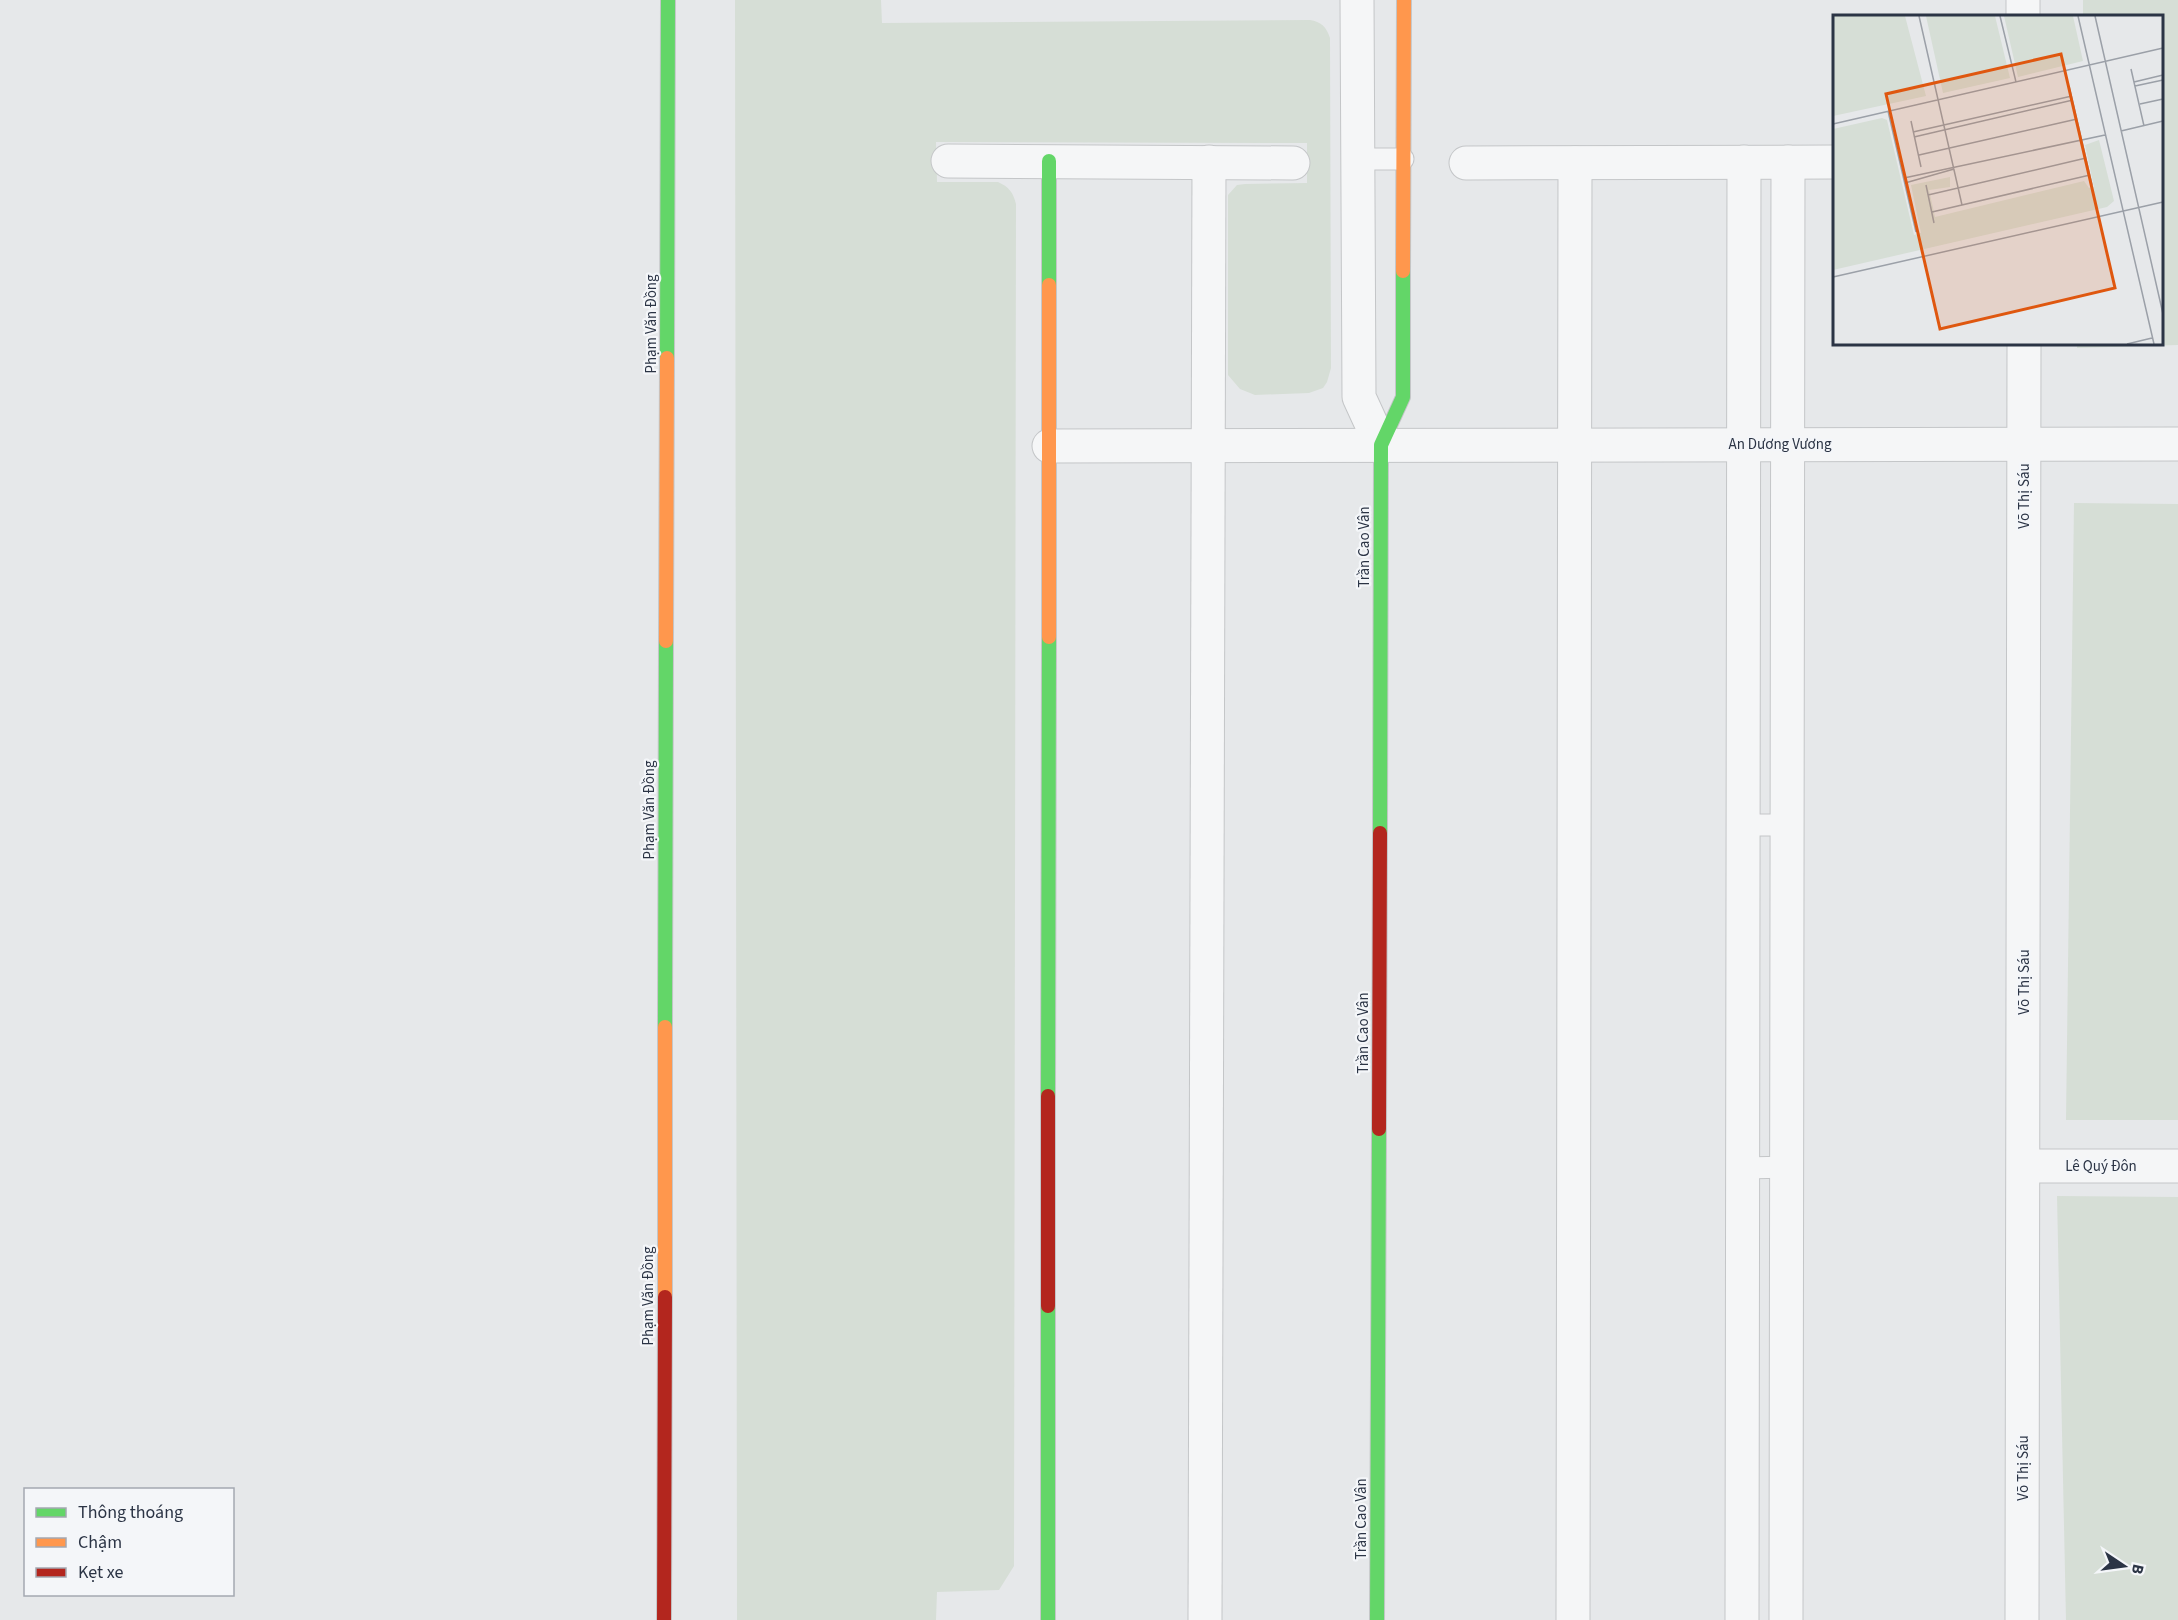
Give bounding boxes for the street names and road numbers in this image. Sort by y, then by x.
street label: Phạm Văn Đồng [641,274,662,374]
street label: An Dương Vương [1729,434,1832,455]
street label: Võ Thị Sáu [2014,463,2035,529]
street label: Trần Cao Vân [1354,506,1375,588]
street label: Phạm Văn Đồng [639,760,660,860]
street label: Võ Thị Sáu [2014,949,2035,1015]
street label: Trần Cao Vân [1353,992,1374,1074]
street label: Lê Quý Đôn [2065,1156,2137,1177]
street label: Phạm Văn Đồng [638,1246,659,1346]
street label: Võ Thị Sáu [2013,1435,2034,1501]
street label: Trần Cao Vân [1351,1478,1372,1560]

